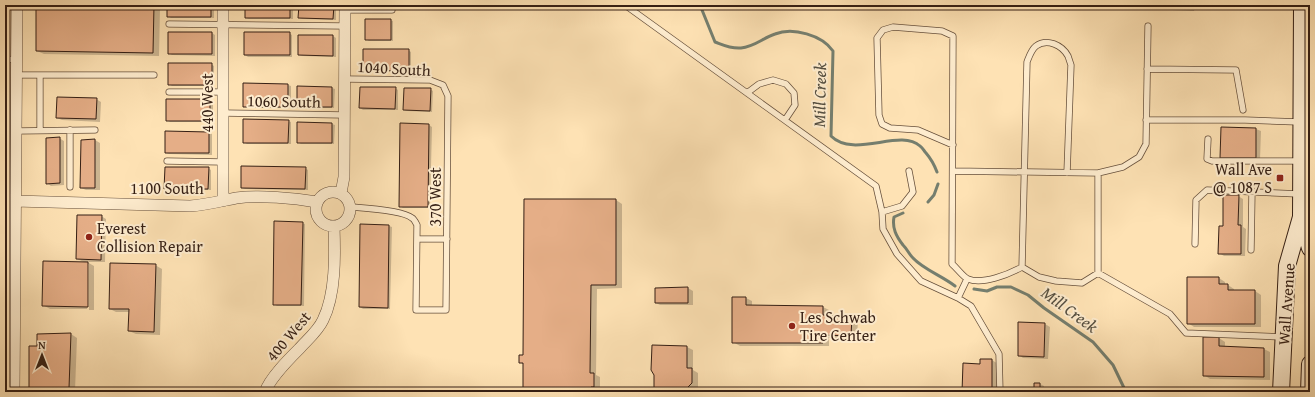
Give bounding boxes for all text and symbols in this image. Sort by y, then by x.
street label: 1040 South [357,54,431,82]
water label: Mill Creek [806,62,832,128]
street label: 440 West [195,73,219,133]
street label: 1060 South [247,88,321,114]
place label: Wall Ave @ 1087 S [1213,157,1272,199]
street label: 370 West [423,167,447,227]
marker: Wall Ave @ 1087 S [1275,173,1285,183]
street label: 1100 South [130,176,204,200]
place label: Everest Collision Repair [97,216,203,258]
marker: Everest Collision Repair [84,232,94,242]
street label: Wall Avenue [1271,262,1301,346]
water label: Mill Creek [1036,280,1104,338]
street label: 400 West [260,305,316,366]
place label: Les Schwab Tire Center [800,305,876,347]
marker: Les Schwab Tire Center [787,321,797,331]
north arrow [22,335,62,375]
text: N [38,337,46,353]

